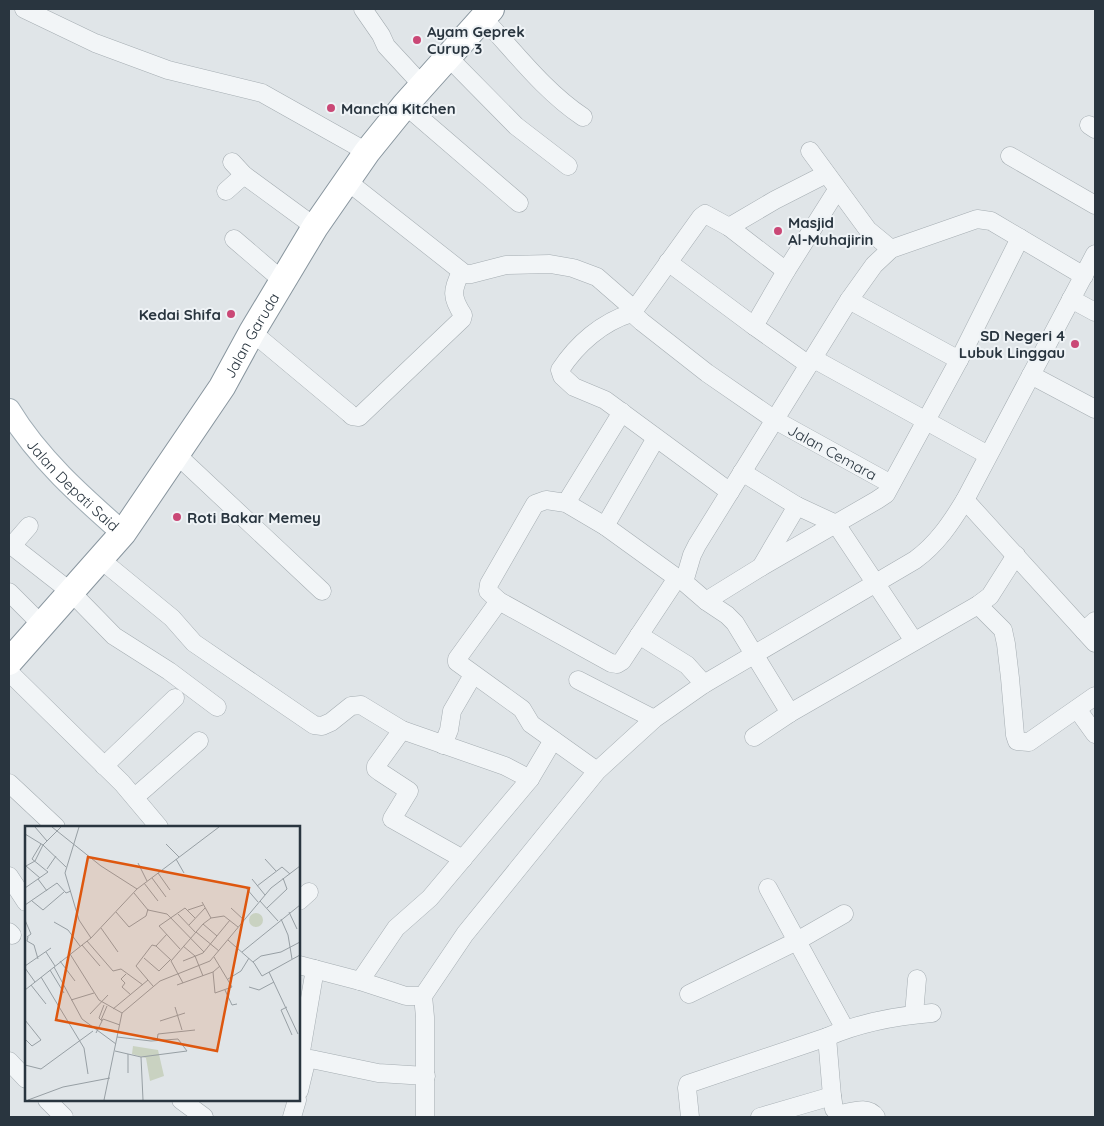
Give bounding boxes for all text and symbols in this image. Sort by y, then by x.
place label: Ayam Geprek Curup 3 [427,22,525,58]
marker: Ayam Geprek Curup 3 [411,34,423,46]
place label: Mancha Kitchen [341,99,456,118]
marker: Mancha Kitchen [325,102,337,114]
place label: Masjid Al-Muhajirin [788,213,874,249]
marker: Masjid Al-Muhajirin [772,225,784,237]
street label: Jalan Garuda [219,289,283,381]
place label: Kedai Shifa [139,305,221,324]
marker: Kedai Shifa [225,308,237,320]
place label: SD Negeri 4 Lubuk Linggau [959,326,1065,362]
marker: SD Negeri 4 Lubuk Linggau [1069,338,1081,350]
street label: Jalan Cemara [785,420,881,484]
street label: Jalan Depati Said [23,435,123,535]
place label: Roti Bakar Memey [187,508,321,527]
marker: Roti Bakar Memey [171,511,183,523]
inset map [25,826,300,1101]

